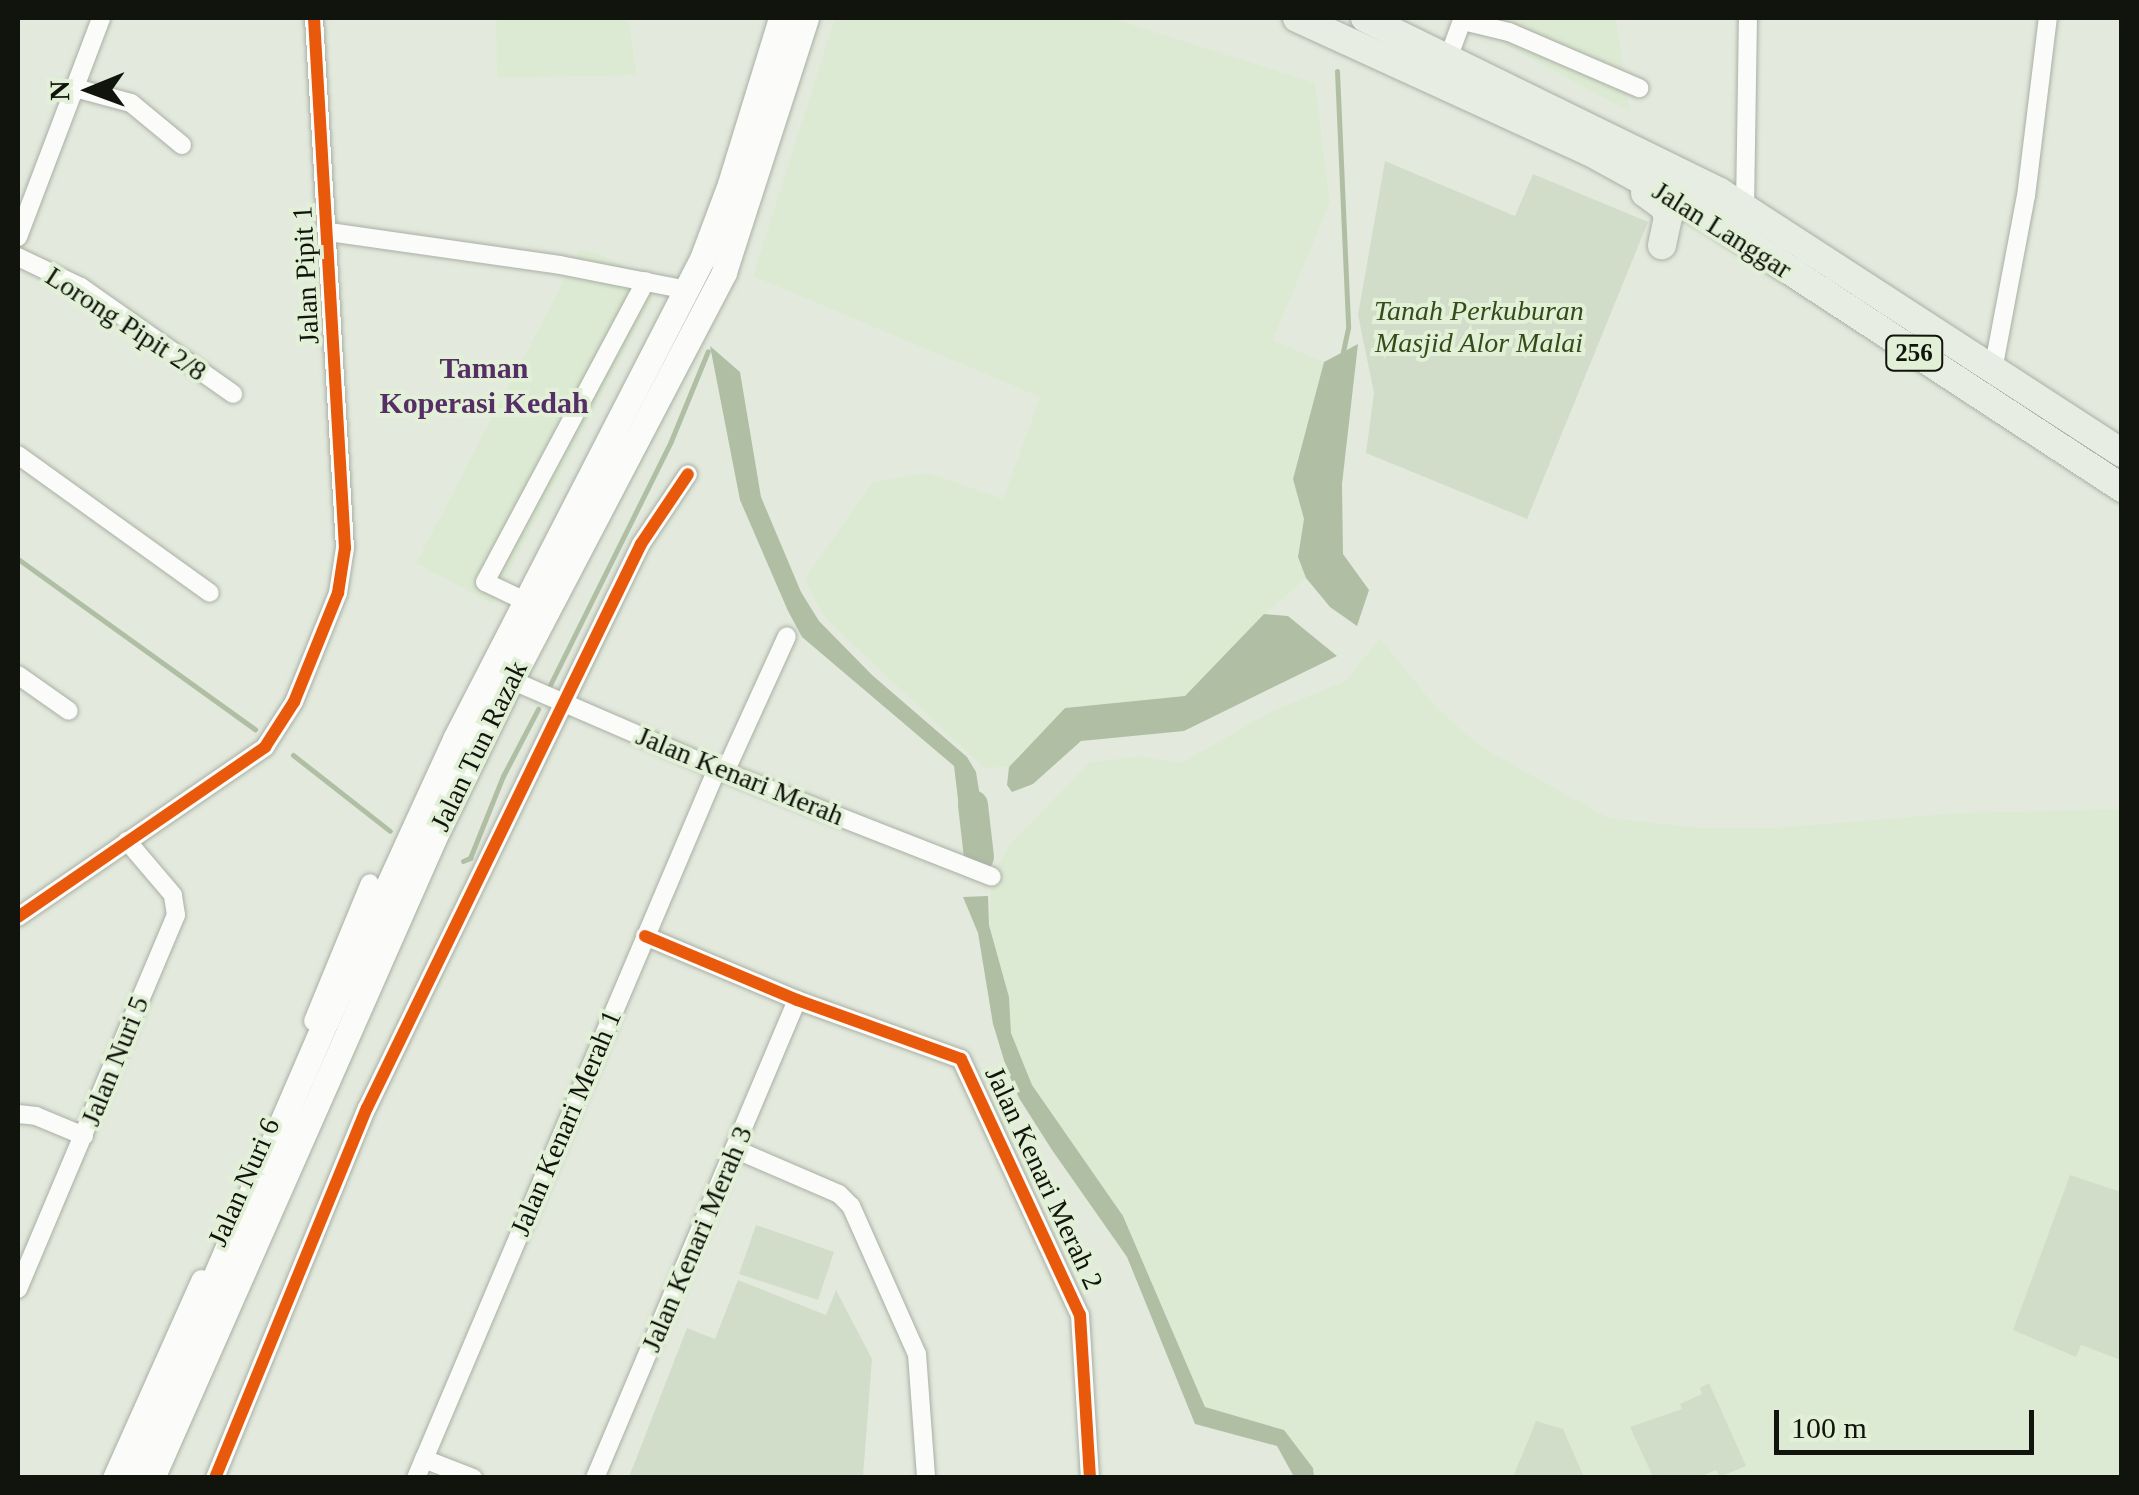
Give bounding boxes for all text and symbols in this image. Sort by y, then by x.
north arrow [40,40,140,140]
text: N [44,80,75,101]
street label: Jalan Langgar [1646,174,1798,286]
street label: Jalan Pipit 1 [286,205,326,345]
street label: Lorong Pipit 2/8 [39,259,213,389]
park label: Tanah Perkuburan Masjid Alor Malai [1374,294,1584,360]
road number: 256 [1884,333,1944,373]
district label: Taman Koperasi Kedah [379,350,589,420]
street label: Jalan Tun Razak [423,655,535,837]
street label: Jalan Kenari Merah [631,719,849,833]
street label: Jalan Nuri 5 [74,991,156,1131]
street label: Jalan Kenari Merah 1 [503,1005,629,1241]
street label: Jalan Kenari Merah 2 [978,1061,1110,1295]
street label: Jalan Nuri 6 [201,1113,287,1251]
street label: Jalan Kenari Merah 3 [634,1121,760,1357]
scale bar [1779,1390,2039,1452]
text: 100 m [1791,1411,1867,1444]

